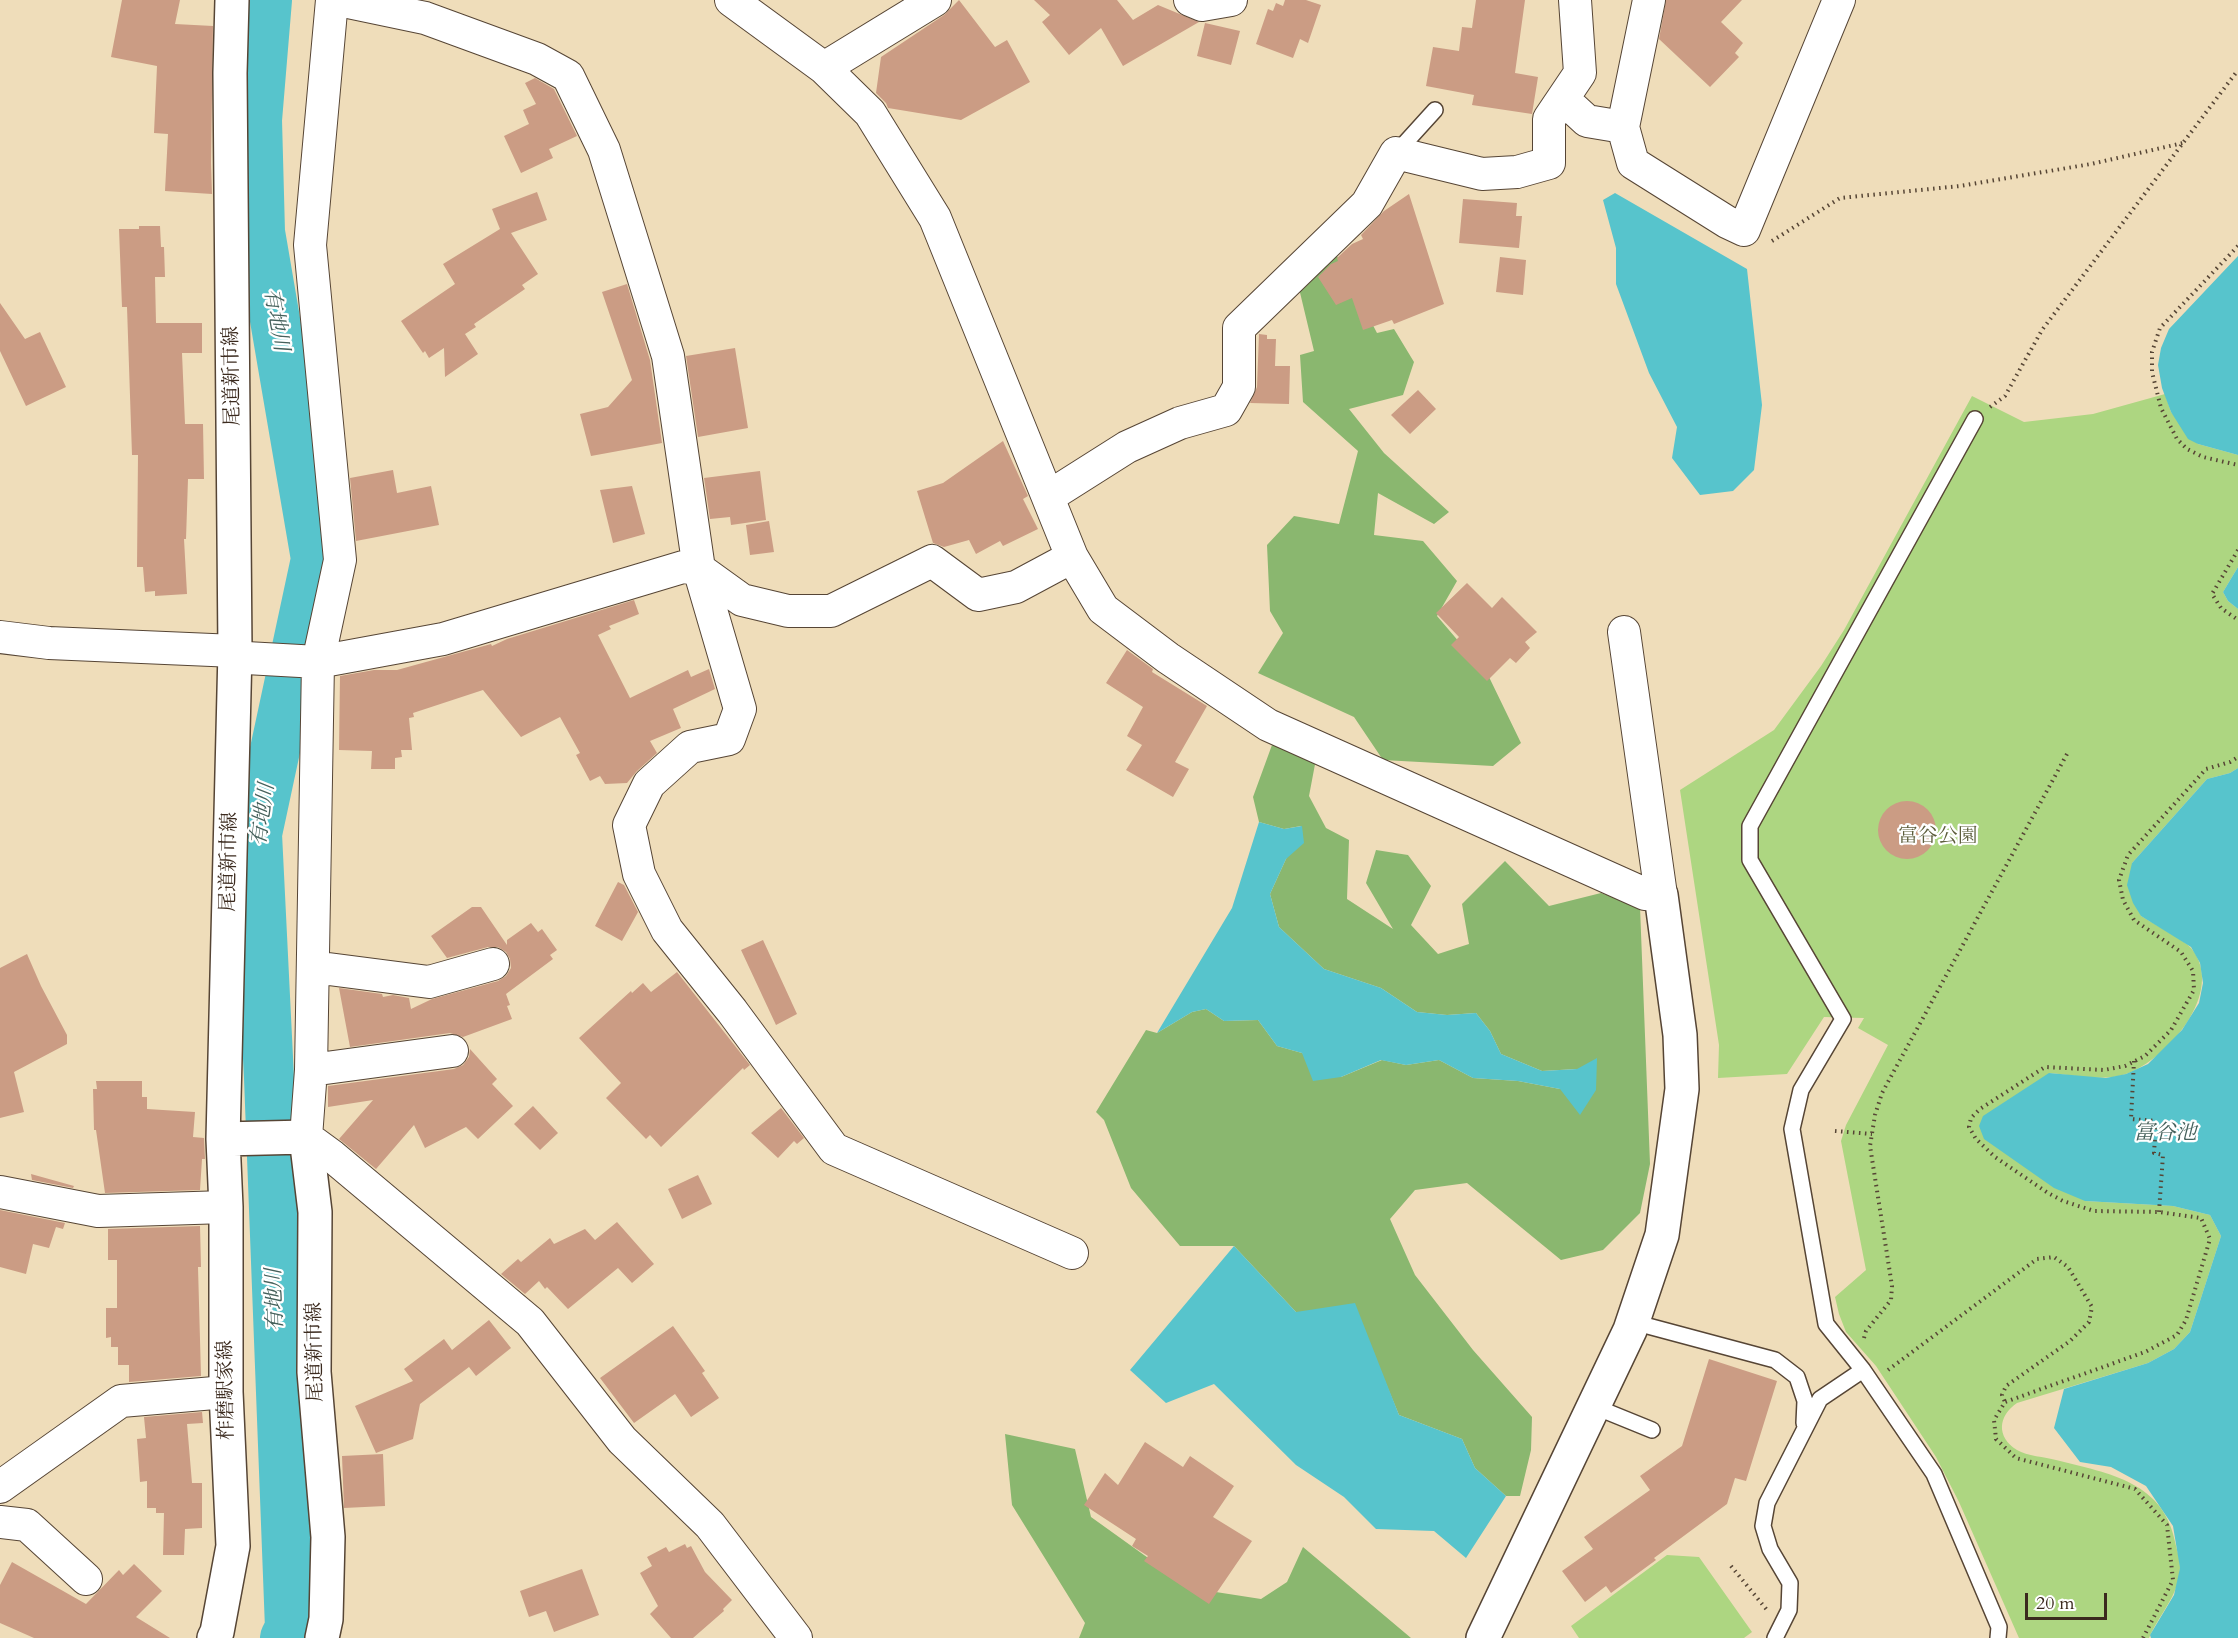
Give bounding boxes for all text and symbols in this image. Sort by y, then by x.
water label: 有地川 [257,287,293,353]
street label: 尾道新市線 [220,326,246,426]
water label: 有地川 [247,782,281,848]
street label: 尾道新市線 [217,812,243,912]
park label: 富谷公園 [1898,825,1978,849]
water label: 富谷池 [2134,1121,2196,1147]
water label: 有地川 [262,1268,290,1332]
street label: 尾道新市線 [303,1302,329,1402]
street label: 柞磨駅家線 [214,1340,240,1440]
scale bar [2028,1581,2110,1619]
text: 20 m [2036,1591,2075,1616]

